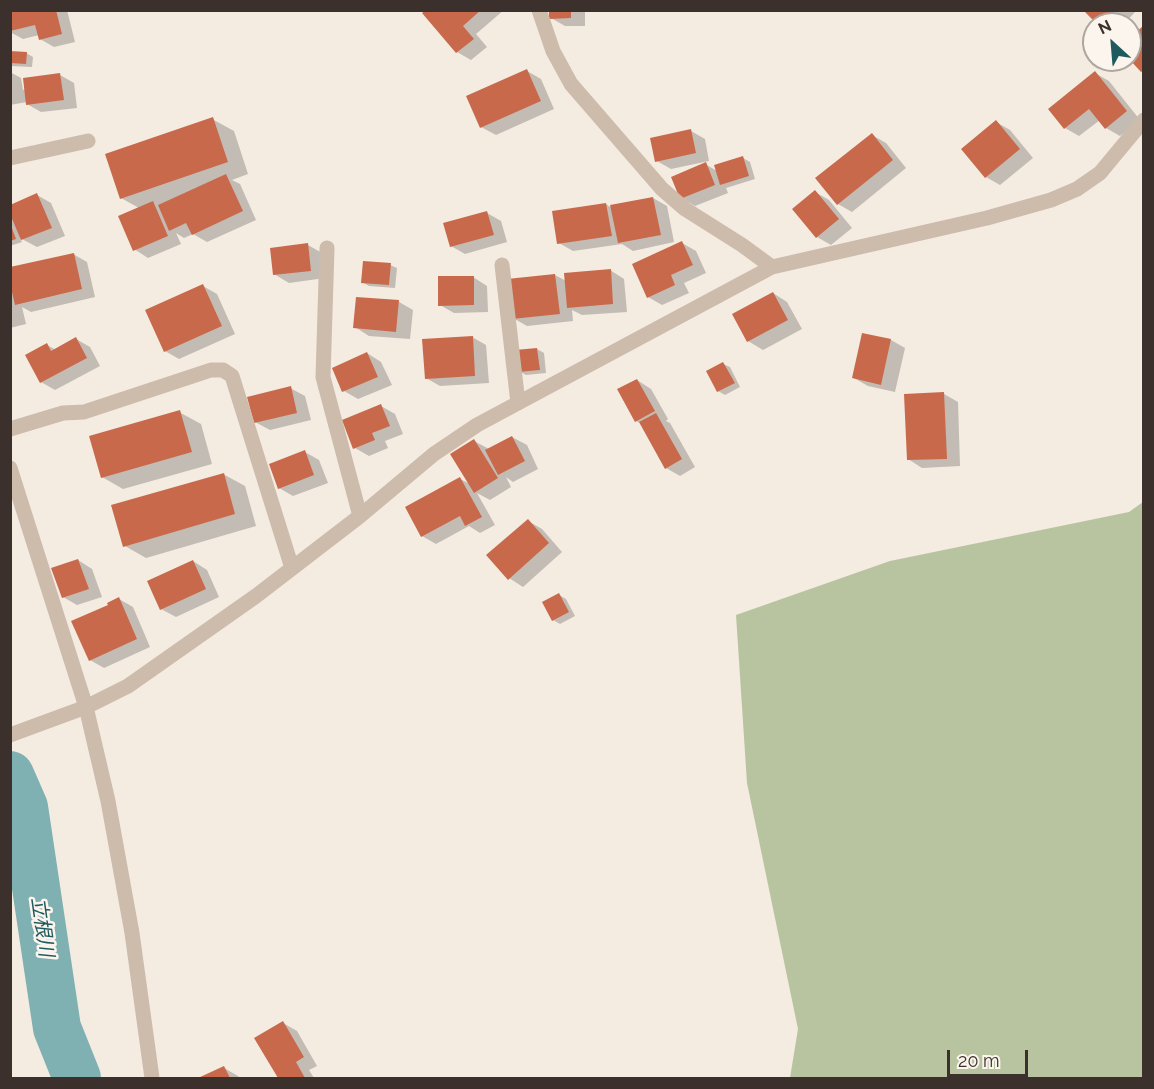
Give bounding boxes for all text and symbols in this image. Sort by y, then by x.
north arrow [1082,12,1142,72]
text: N [1095,16,1114,38]
water label: 立根川 [26,896,58,958]
scale bar [950,1038,1031,1076]
text: 20 m [958,1050,1000,1071]

